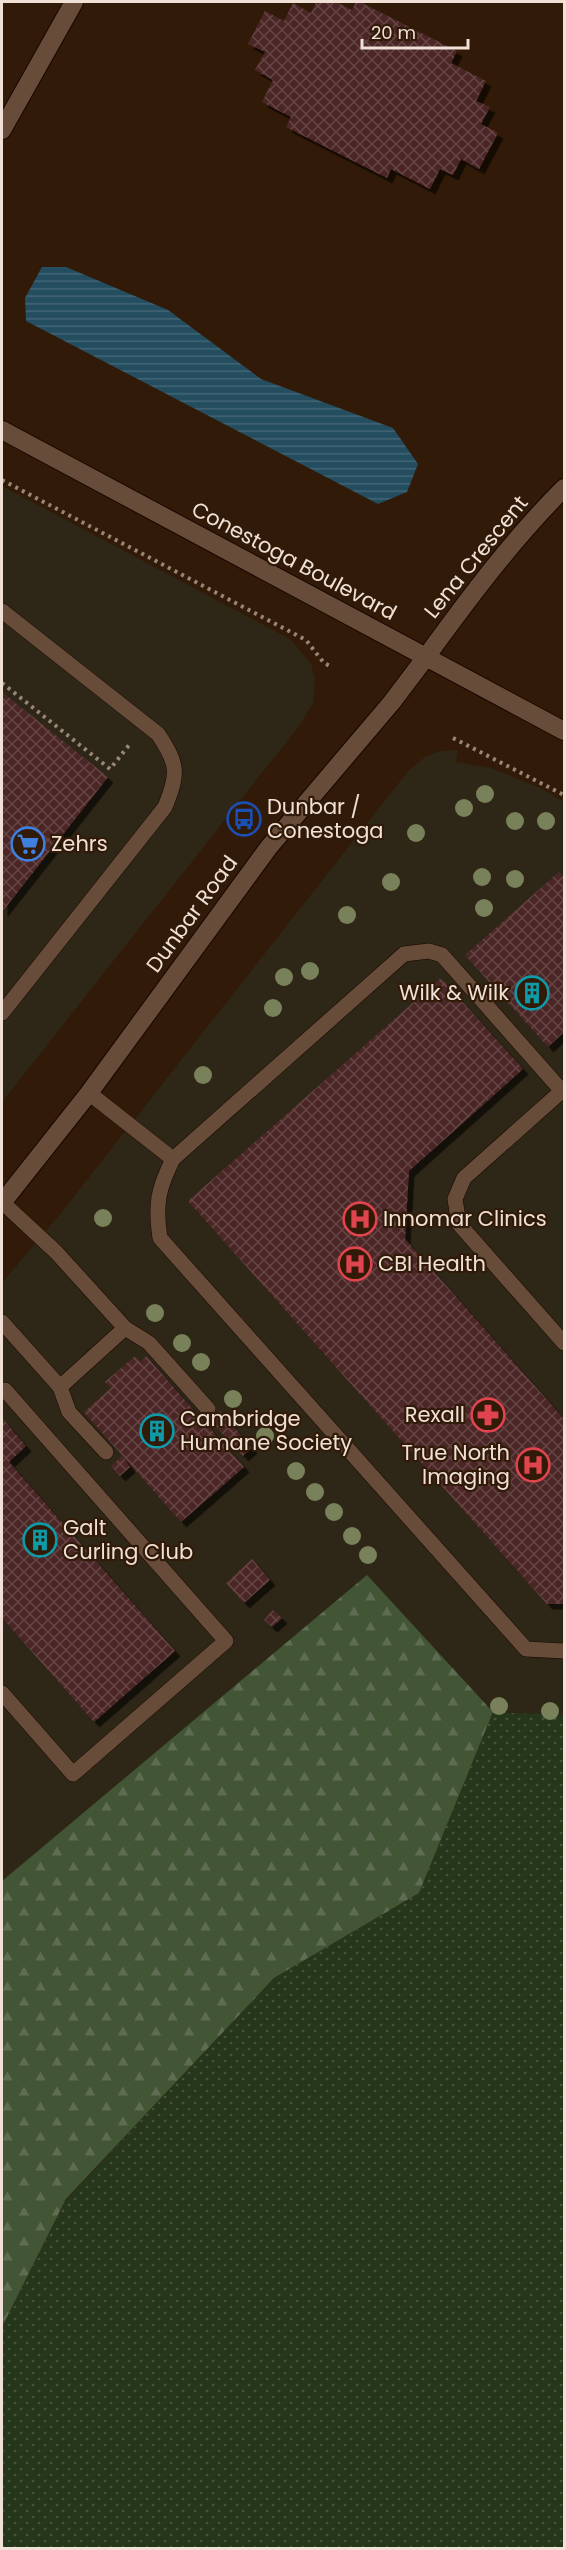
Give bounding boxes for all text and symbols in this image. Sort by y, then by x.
scale bar [362,12,468,50]
text: 20 m [371,20,416,45]
street label: Lena Crescent [417,489,534,624]
street label: Conestoga Boulevard [187,494,402,627]
place label: Dunbar / Conestoga [267,792,384,845]
bus stop icon: Dunbar / Conestoga [226,801,262,837]
supermarket icon: Zehrs [10,826,46,862]
place label: Zehrs [51,829,108,858]
street label: Dunbar Road [139,849,244,978]
building icon: Wilk & Wilk [514,975,550,1011]
place label: Wilk & Wilk [399,978,509,1007]
hospital icon: Innomar Clinics [342,1201,378,1237]
place label: Innomar Clinics [383,1204,547,1233]
hospital icon: CBI Health [337,1246,373,1282]
place label: CBI Health [378,1249,486,1278]
pharmacy icon: Rexall [470,1397,506,1433]
place label: Rexall [405,1400,465,1429]
place label: Cambridge Humane Society [180,1404,352,1457]
building icon: Cambridge Humane Society [139,1413,175,1449]
place label: True North Imaging [402,1438,510,1491]
hospital icon: True North Imaging [515,1447,551,1483]
place label: Galt Curling Club [63,1513,193,1566]
building icon: Galt Curling Club [22,1522,58,1558]

